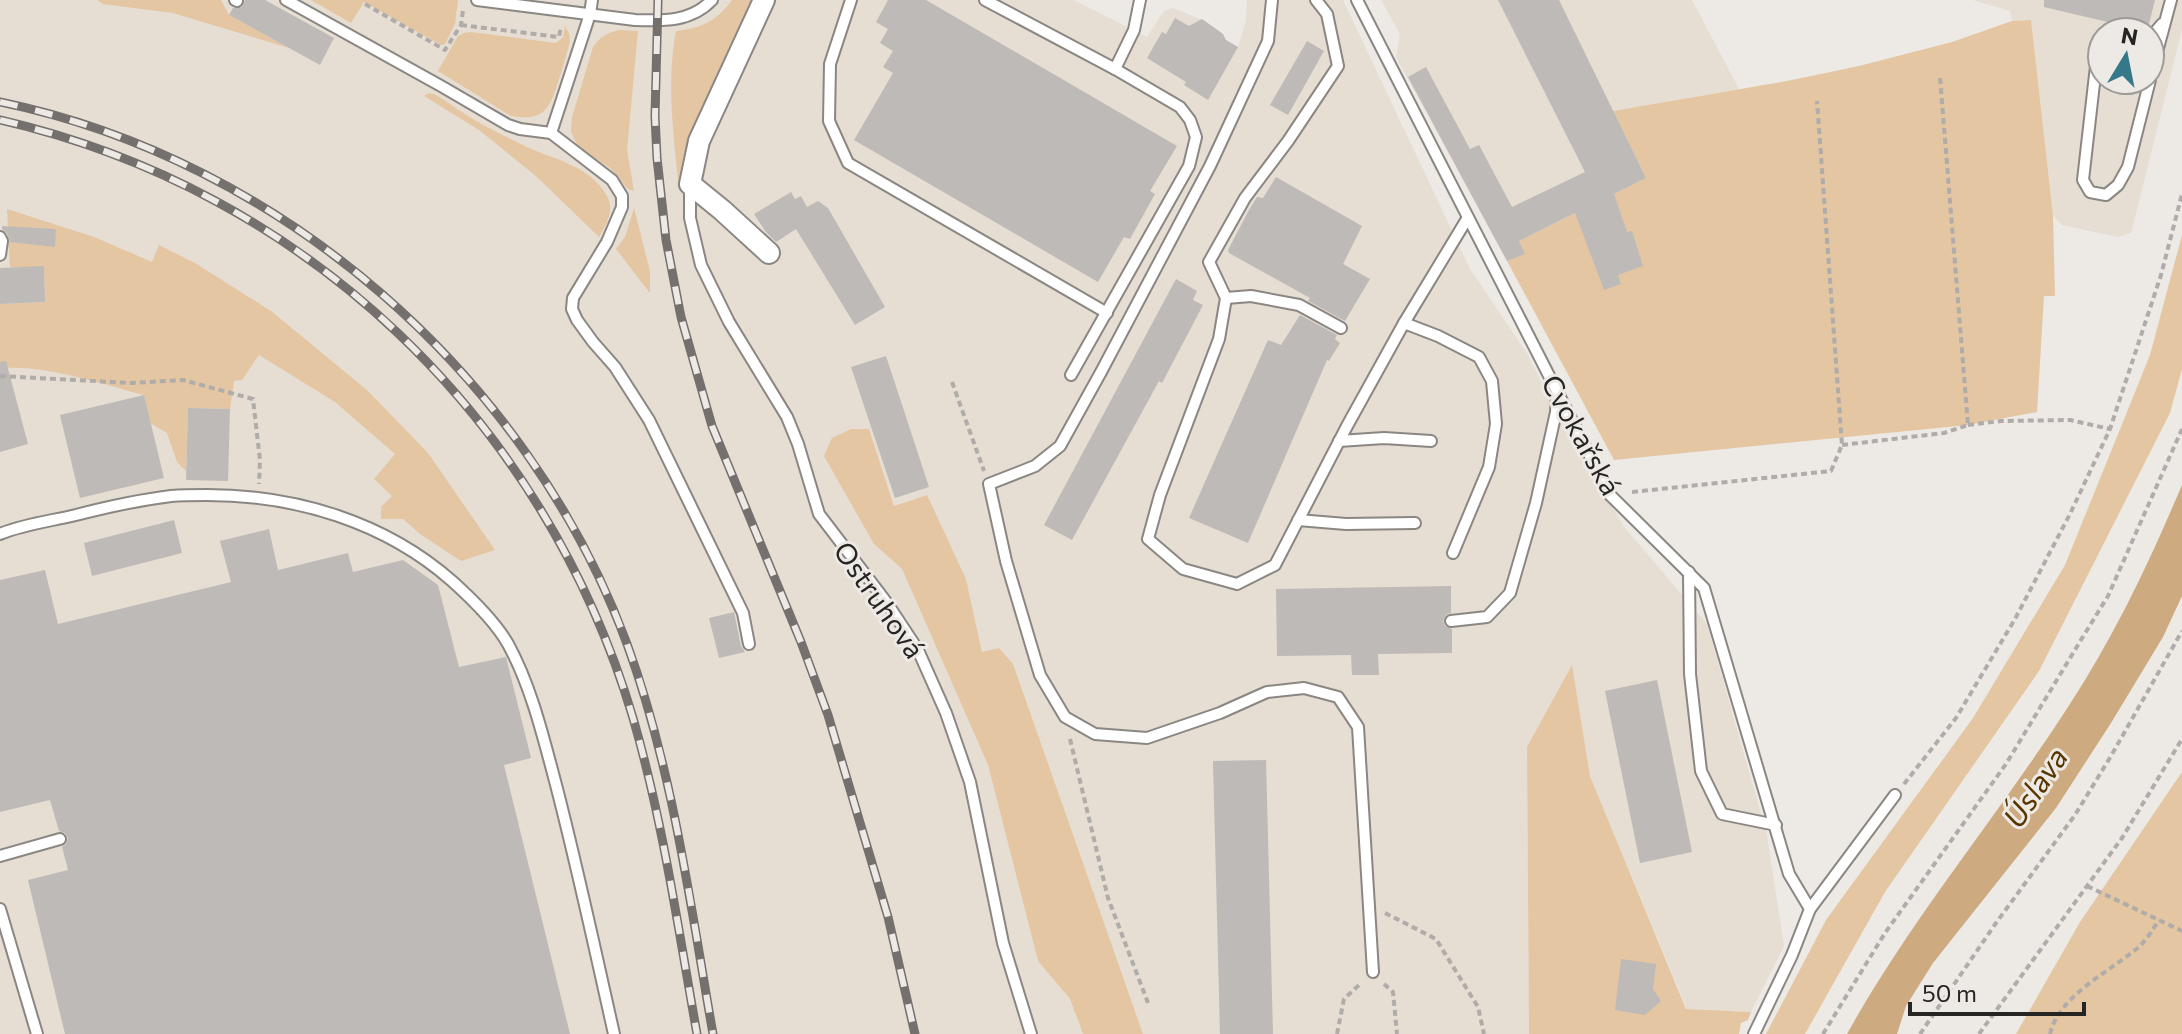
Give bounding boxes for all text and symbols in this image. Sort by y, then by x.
north arrow [2086,16,2166,96]
text: N [2119,21,2140,51]
street label: Cvokařská [1535,368,1629,501]
street label: Ostruhová [827,534,932,664]
water label: Úslava [1994,739,2074,834]
scale bar [1910,966,2084,1016]
text: 50 m [1922,978,1977,1007]

